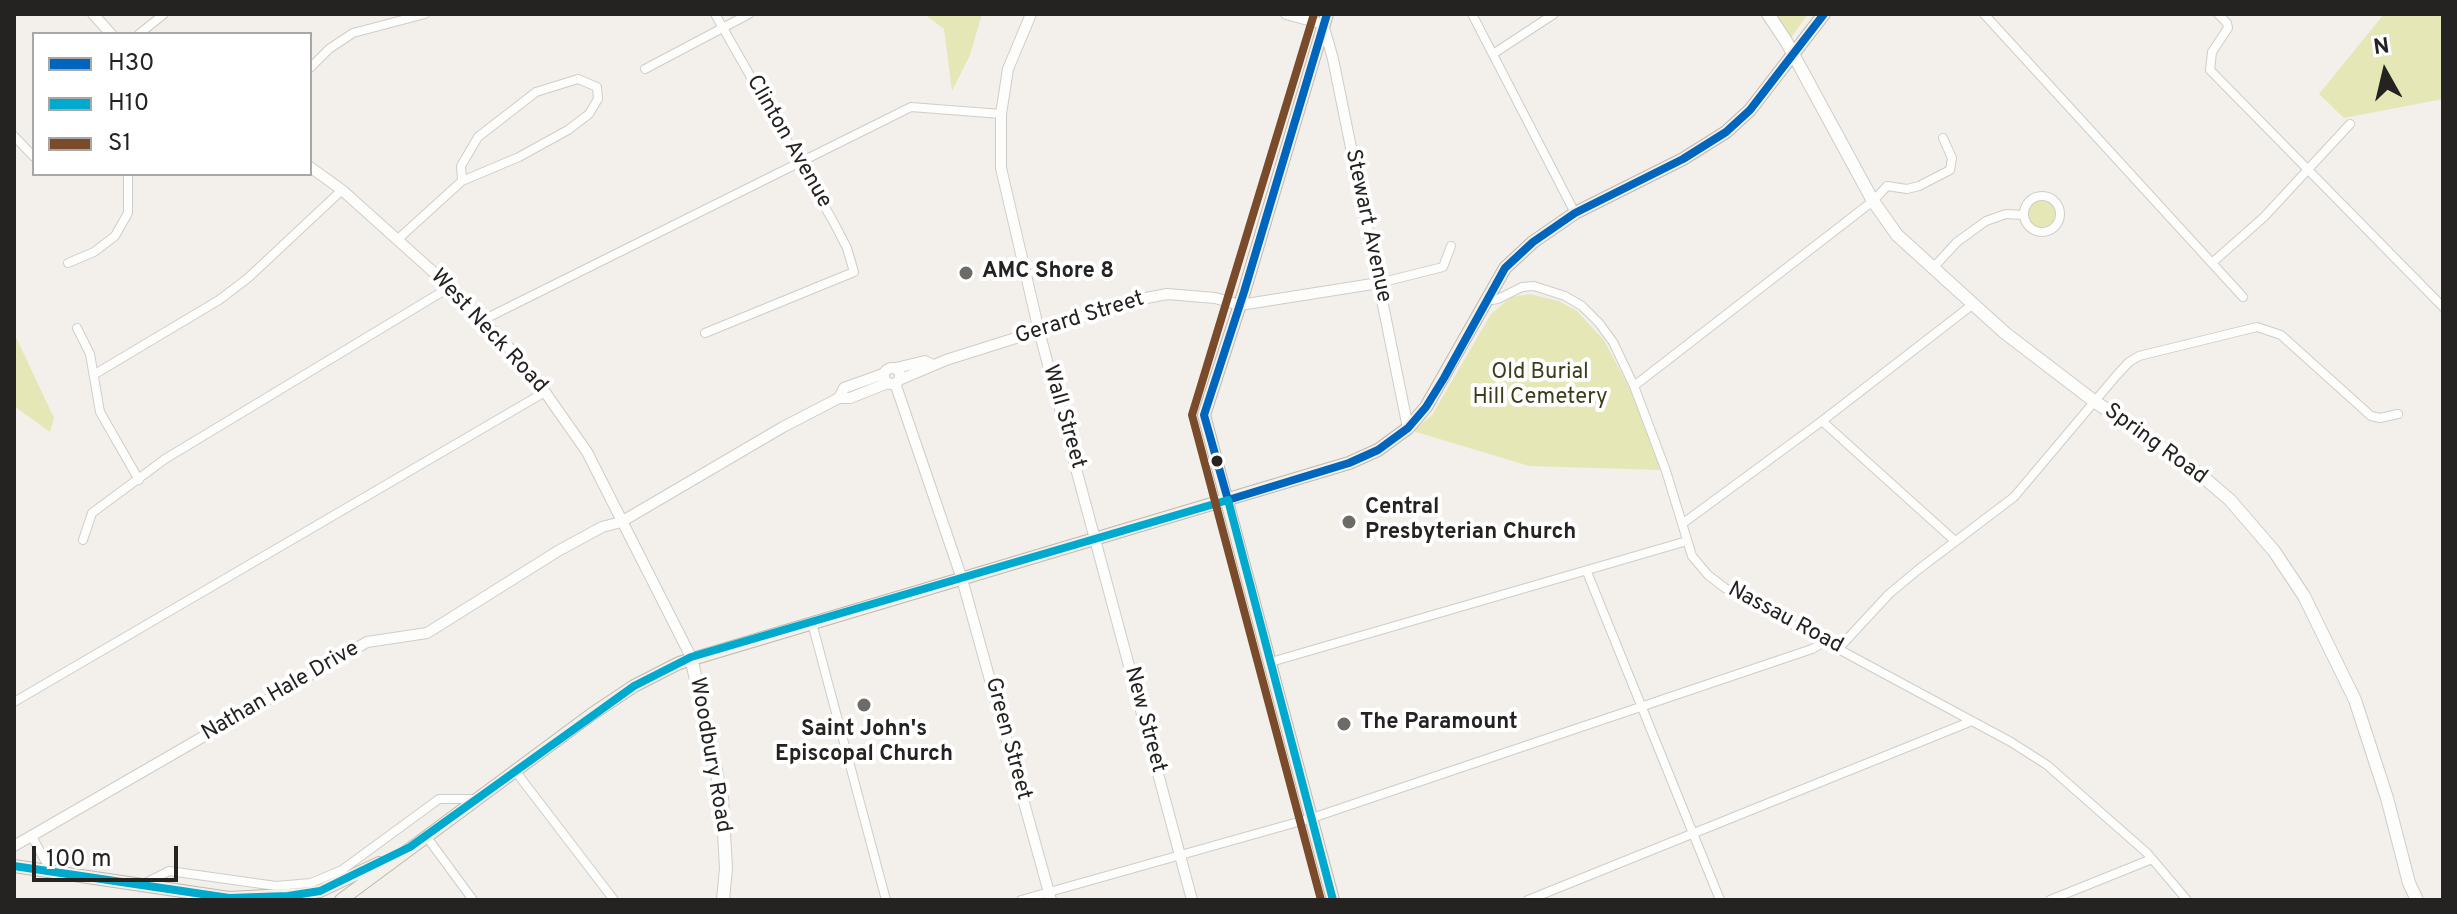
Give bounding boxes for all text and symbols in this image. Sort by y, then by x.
legend [32,32,312,176]
north arrow [2345,32,2425,112]
text: N [2372,33,2391,62]
text: H30 [108,49,154,79]
street label: Clinton Avenue [739,71,837,213]
text: H10 [108,89,149,119]
text: S1 [108,129,131,159]
street label: Stewart Avenue [1338,147,1396,305]
place label: AMC Shore 8 [982,260,1114,286]
marker: AMC Shore 8 [957,264,975,282]
street label: West Neck Road [424,265,552,399]
street label: Gerard Street [1012,287,1148,351]
park label: Old Burial Hill Cemetery [1472,361,1608,412]
street label: Wall Street [1036,362,1090,472]
street label: Spring Road [2098,399,2212,491]
unlabelled marker [1209,453,1225,469]
place label: Central Presbyterian Church [1365,496,1576,548]
marker: Central Presbyterian Church [1340,513,1358,531]
street label: Nassau Road [1723,578,1847,660]
street label: Nathan Hale Drive [198,636,364,748]
street label: New Street [1117,664,1171,776]
street label: Woodbury Road [682,675,736,835]
street label: Green Street [978,675,1036,803]
marker: Saint John's Episcopal Church [855,696,873,714]
place label: The Paramount [1360,711,1518,737]
marker: The Paramount [1335,715,1353,733]
place label: Saint John's Episcopal Church [775,718,953,770]
scale bar [36,830,182,880]
text: 100 m [46,845,112,875]

